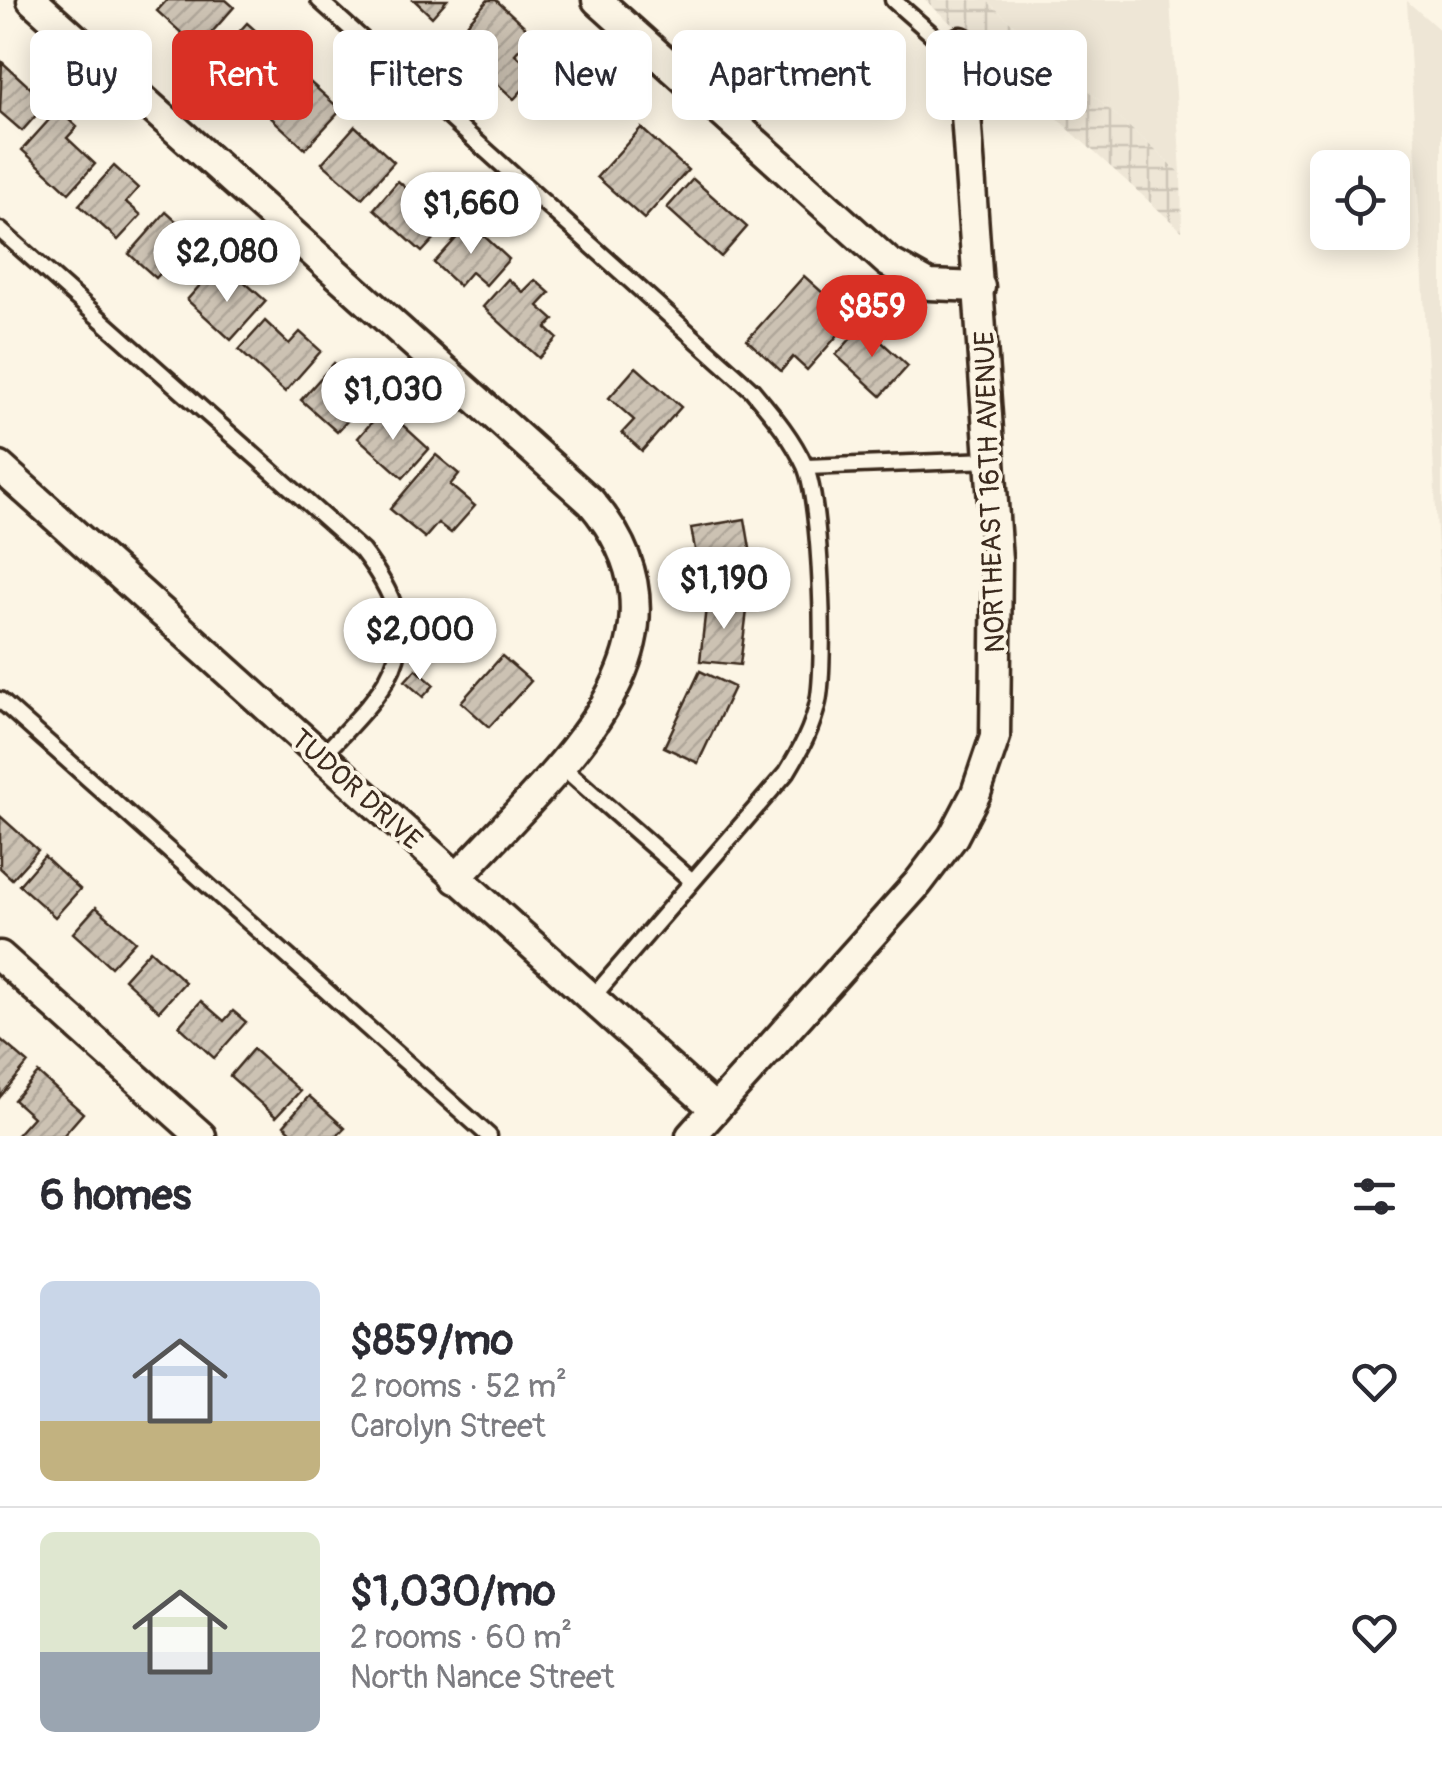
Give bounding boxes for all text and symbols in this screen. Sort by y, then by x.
chip: Buy [30,30,152,120]
chip: Rent [172,30,313,120]
chip: Filters [333,30,498,120]
chip: New [518,30,652,120]
chip: Apartment [672,30,906,120]
chip: House [926,30,1087,120]
map controls [1310,150,1410,250]
button: locate [1310,150,1410,250]
pin: $1,660 [390,172,552,257]
text: $1,660 [422,184,520,224]
pin: $2,080 [146,220,308,305]
text: $2,080 [175,232,279,272]
pin: $859 [813,275,931,360]
text: $859 [838,287,906,327]
street label: NORTHEAST 16TH AVENUE [967,330,1014,653]
pin: $1,030 [312,358,474,443]
text: $1,030 [343,370,443,410]
pin: $1,190 [643,547,805,632]
text: $1,190 [680,559,768,599]
pin: $2,000 [339,598,501,683]
text: $2,000 [366,610,474,650]
street label: TUDOR DRIVE [283,722,429,858]
icon: filters [1347,1169,1402,1224]
text: 6 homes [40,1170,191,1222]
text: $859/mo [350,1315,513,1367]
icon: home [120,1321,240,1441]
icon: heart [1347,1354,1402,1409]
text: 2 rooms · 52 m² [350,1367,567,1407]
text: Carolyn Street [350,1407,546,1447]
text: $1,030/mo [350,1566,556,1618]
icon: home [120,1572,240,1692]
icon: heart [1347,1605,1402,1660]
text: 2 rooms · 60 m² [350,1618,572,1658]
text: North Nance Street [350,1658,615,1698]

